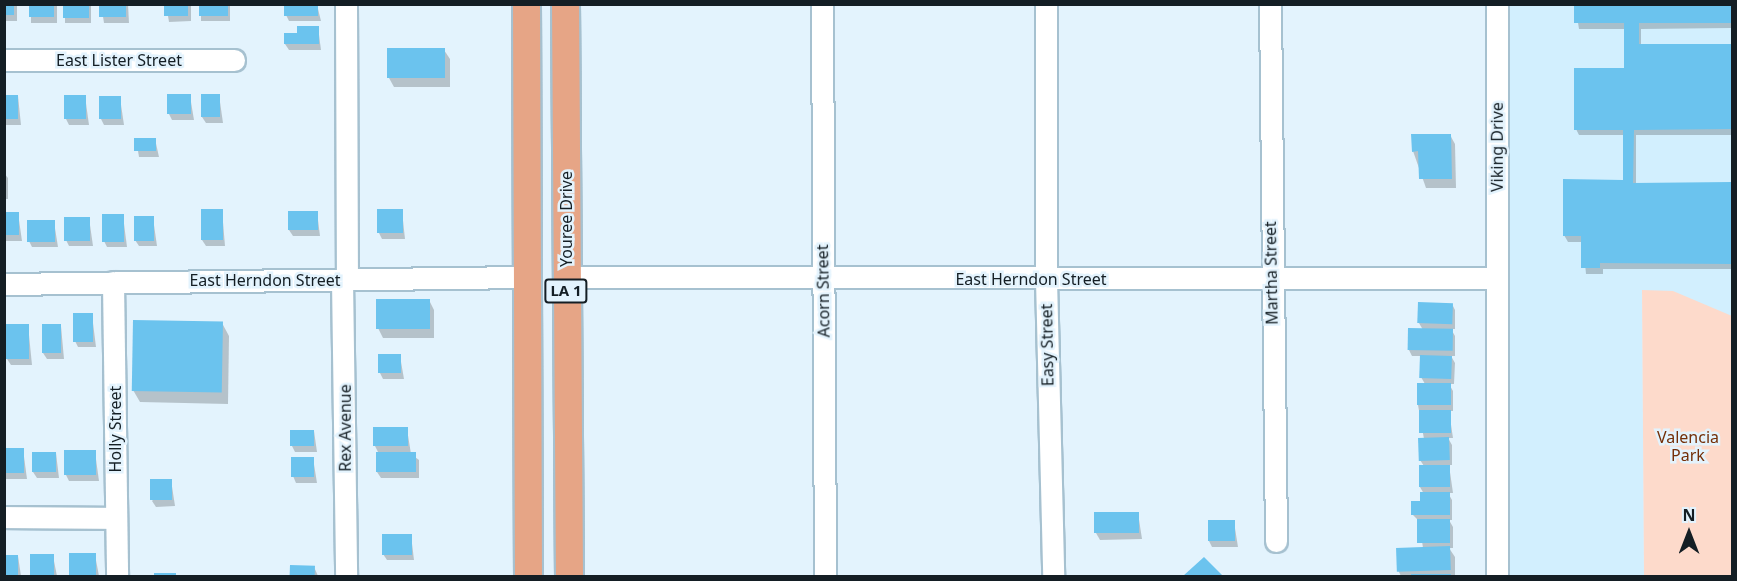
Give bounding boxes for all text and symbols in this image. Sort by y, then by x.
street label: East Lister Street [56,50,182,70]
street label: Viking Drive [1487,102,1507,192]
street label: Youree Drive [556,171,576,267]
street label: Martha Street [1260,221,1282,325]
street label: Acorn Street [813,244,833,338]
street label: East Herndon Street [955,269,1107,289]
street label: East Herndon Street [189,270,341,290]
road number: LA 1 [544,279,588,303]
street label: Easy Street [1037,304,1057,386]
street label: Rex Avenue [335,384,355,472]
street label: Holly Street [105,386,125,472]
park label: Valencia Park [1657,427,1719,465]
north arrow [1659,503,1719,563]
text: N [1682,504,1696,526]

